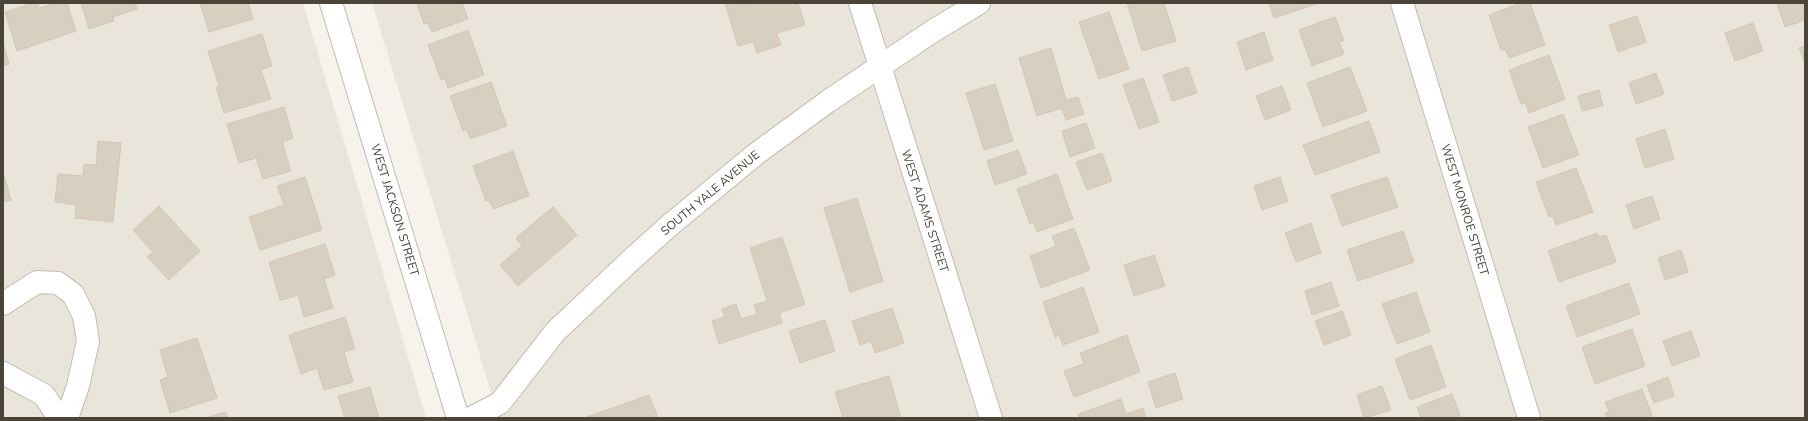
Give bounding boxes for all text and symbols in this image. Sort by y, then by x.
street label: WEST JACKSON STREET [367,142,423,279]
street label: WEST MONROE STREET [1437,142,1493,278]
street label: SOUTH YALE AVENUE [657,147,763,239]
street label: WEST ADAMS STREET [898,148,953,275]

